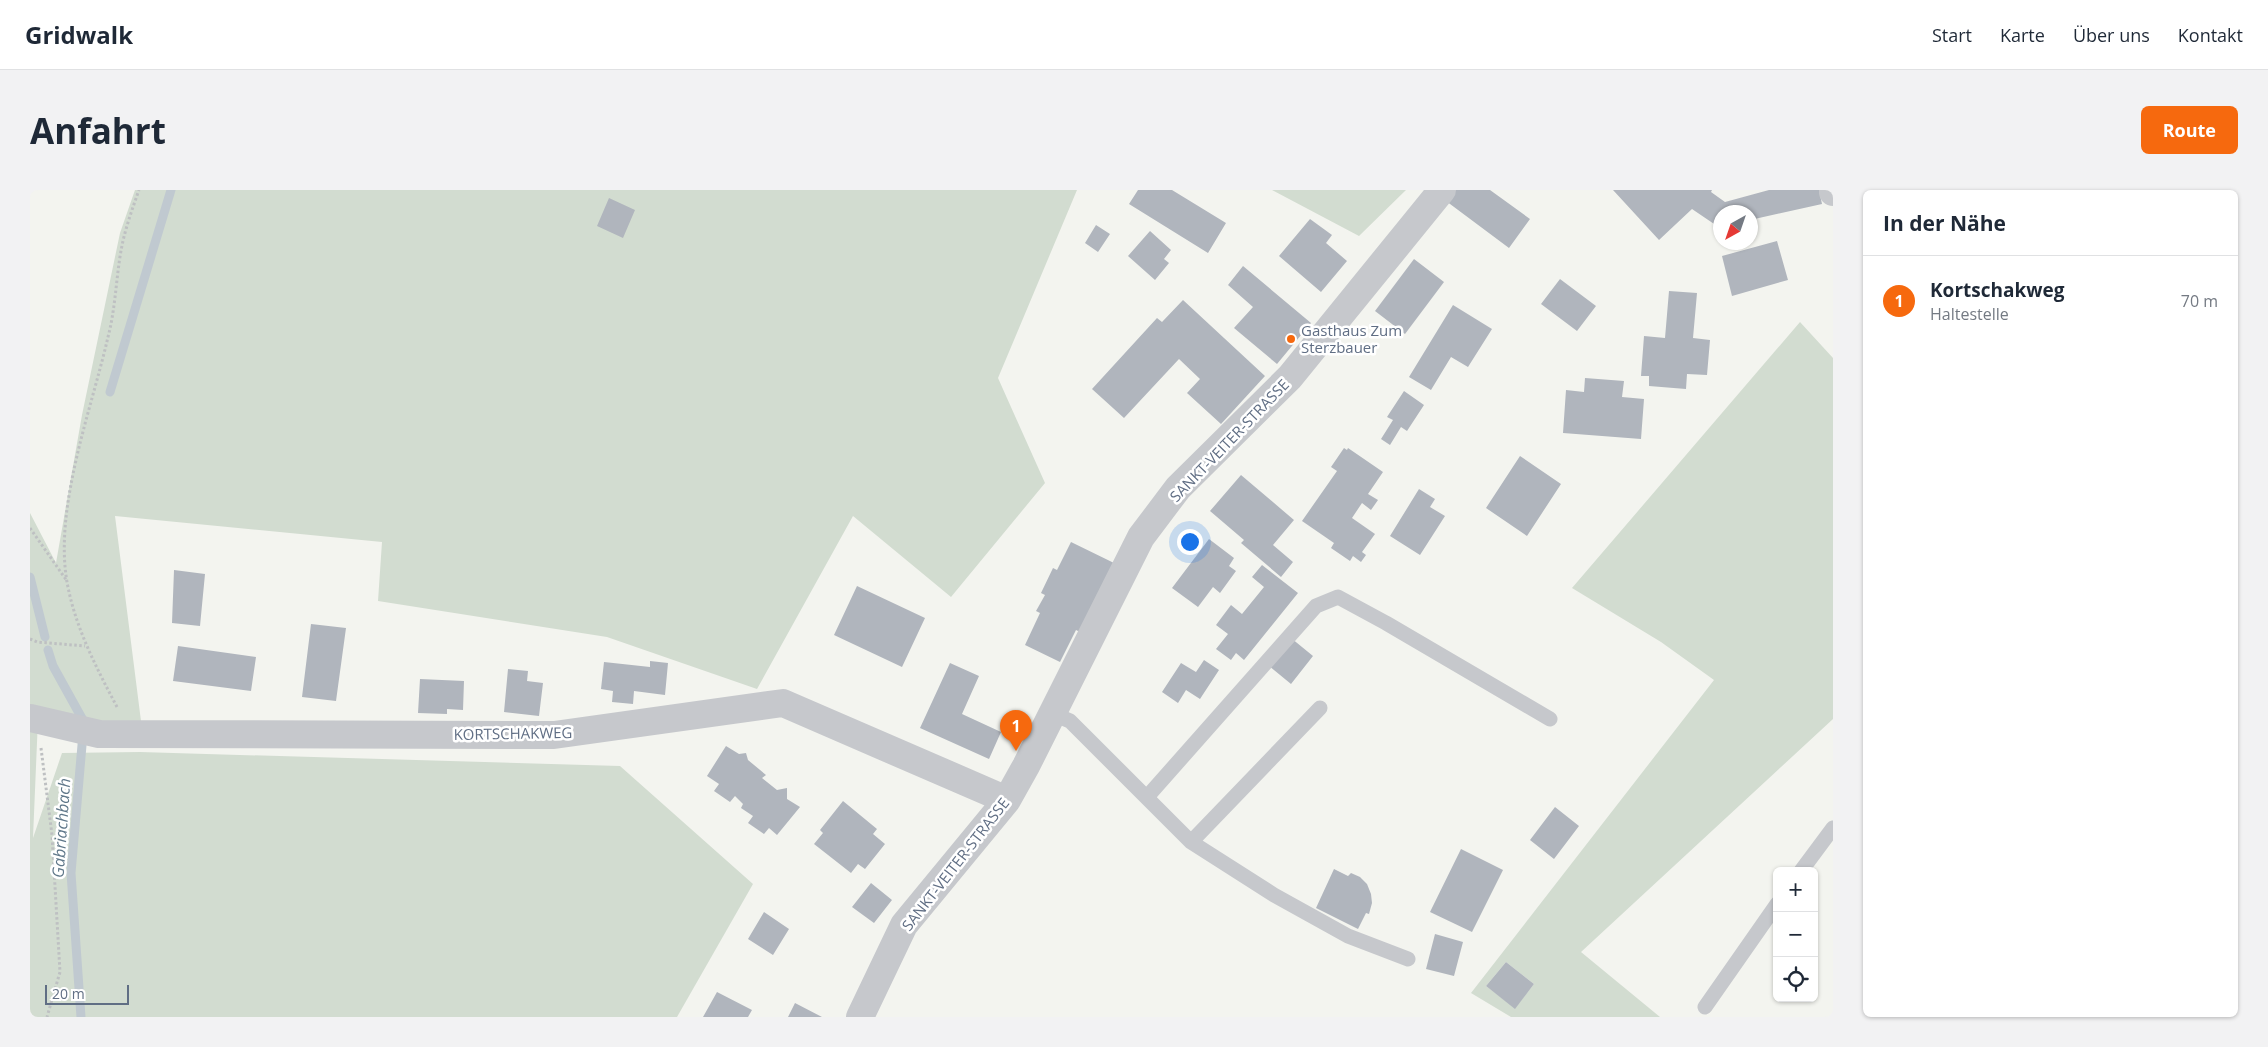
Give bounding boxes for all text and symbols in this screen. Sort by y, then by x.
text: Gridwalk [25,18,133,51]
text: Start [1932,23,1972,47]
text: Karte [2000,23,2045,47]
text: Über uns [2073,23,2150,47]
text: Kontakt [2178,23,2243,47]
button: Route [2141,106,2238,154]
text: Anfahrt [30,107,166,154]
north arrow [1713,205,1758,250]
text: In der Nähe [1883,209,2006,237]
text: Kortschakweg [1930,277,2064,303]
text: 1 [1894,290,1904,312]
text: 70 m [2181,290,2218,312]
text: Haltestelle [1930,303,2009,325]
place label: Gasthaus Zum Sterzbauer [1301,320,1402,357]
marker: Gasthaus Zum Sterzbauer [1285,333,1297,345]
street label: SANKT-VEITER-STRASSE [1165,374,1293,506]
your location [1177,529,1203,555]
pin: 1 [1000,710,1032,751]
street label: KORTSCHAKWEG [453,722,573,744]
water label: Gabriachbach [47,777,75,879]
street label: SANKT-VEITER-STRASSE [897,793,1013,935]
map controls [1773,867,1818,1002]
button: + [1773,867,1818,912]
button: − [1773,912,1818,957]
button: locate [1773,957,1818,1002]
scale bar [45,982,129,1005]
text: 20 m [52,984,85,1003]

